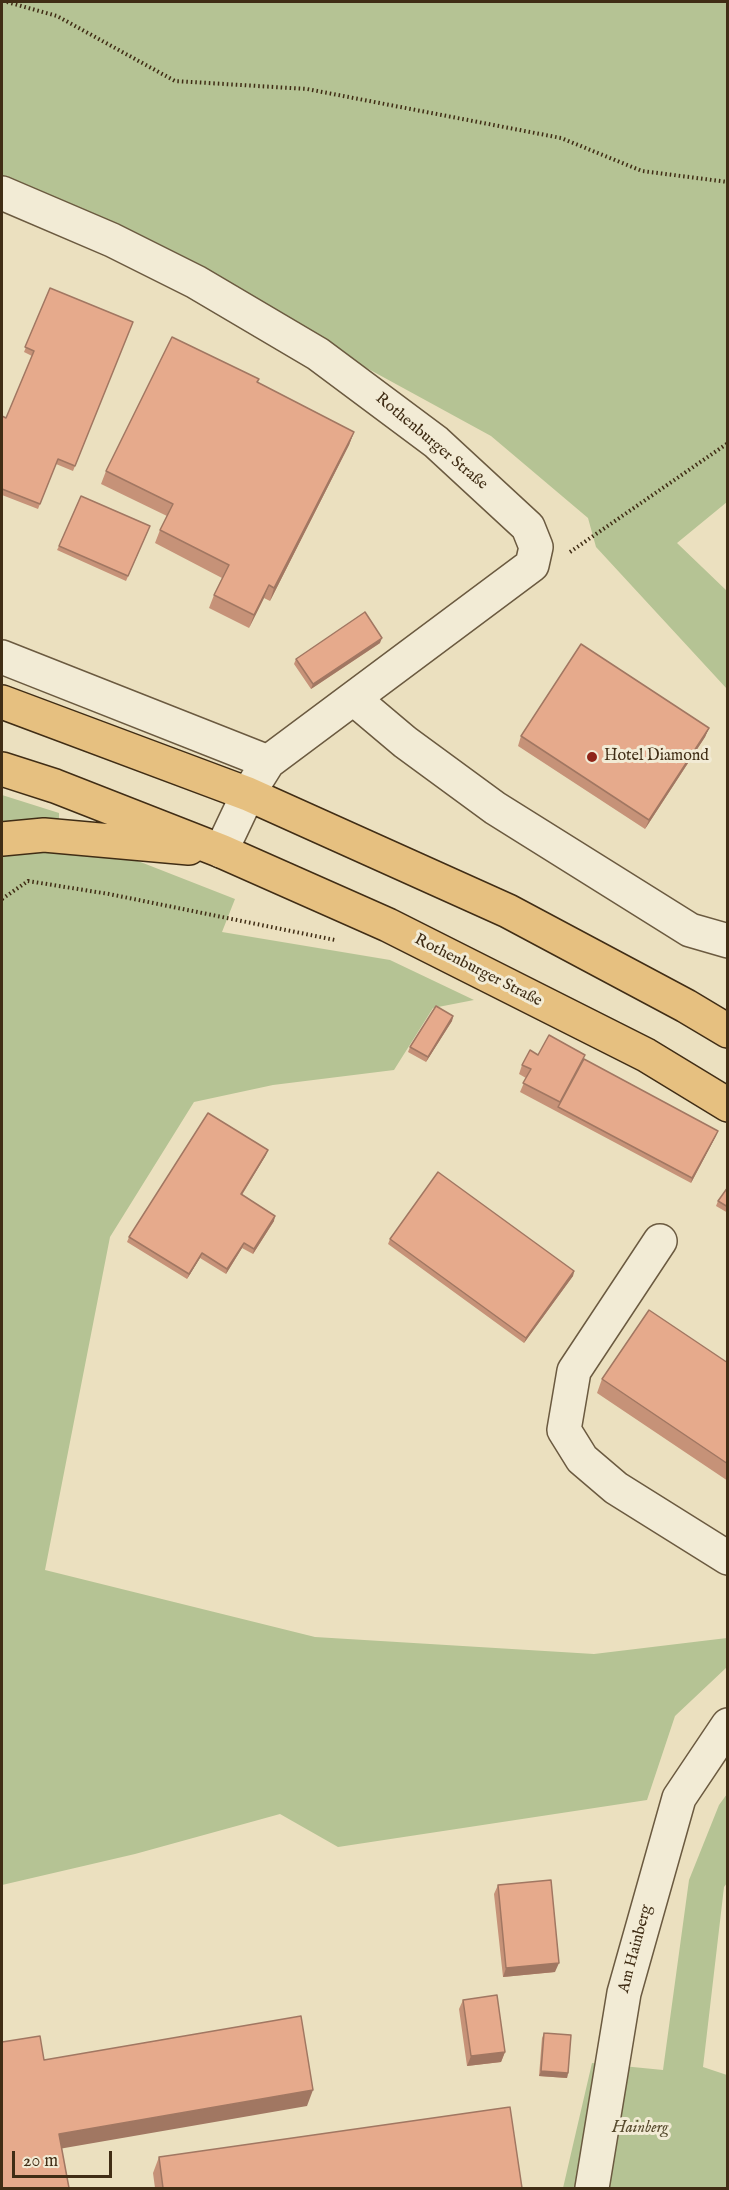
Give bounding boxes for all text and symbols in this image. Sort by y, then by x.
street label: Rothenburger Straße [371,389,491,495]
place label: Hotel Diamond [604,747,709,767]
marker: Hotel Diamond [585,750,599,764]
street label: Rothenburger Straße [411,931,545,1011]
street label: Am Hainberg [615,1903,657,1995]
park label: Hainberg [612,2119,668,2139]
scale bar [15,2139,116,2177]
text: 20 m [23,2150,58,2173]

